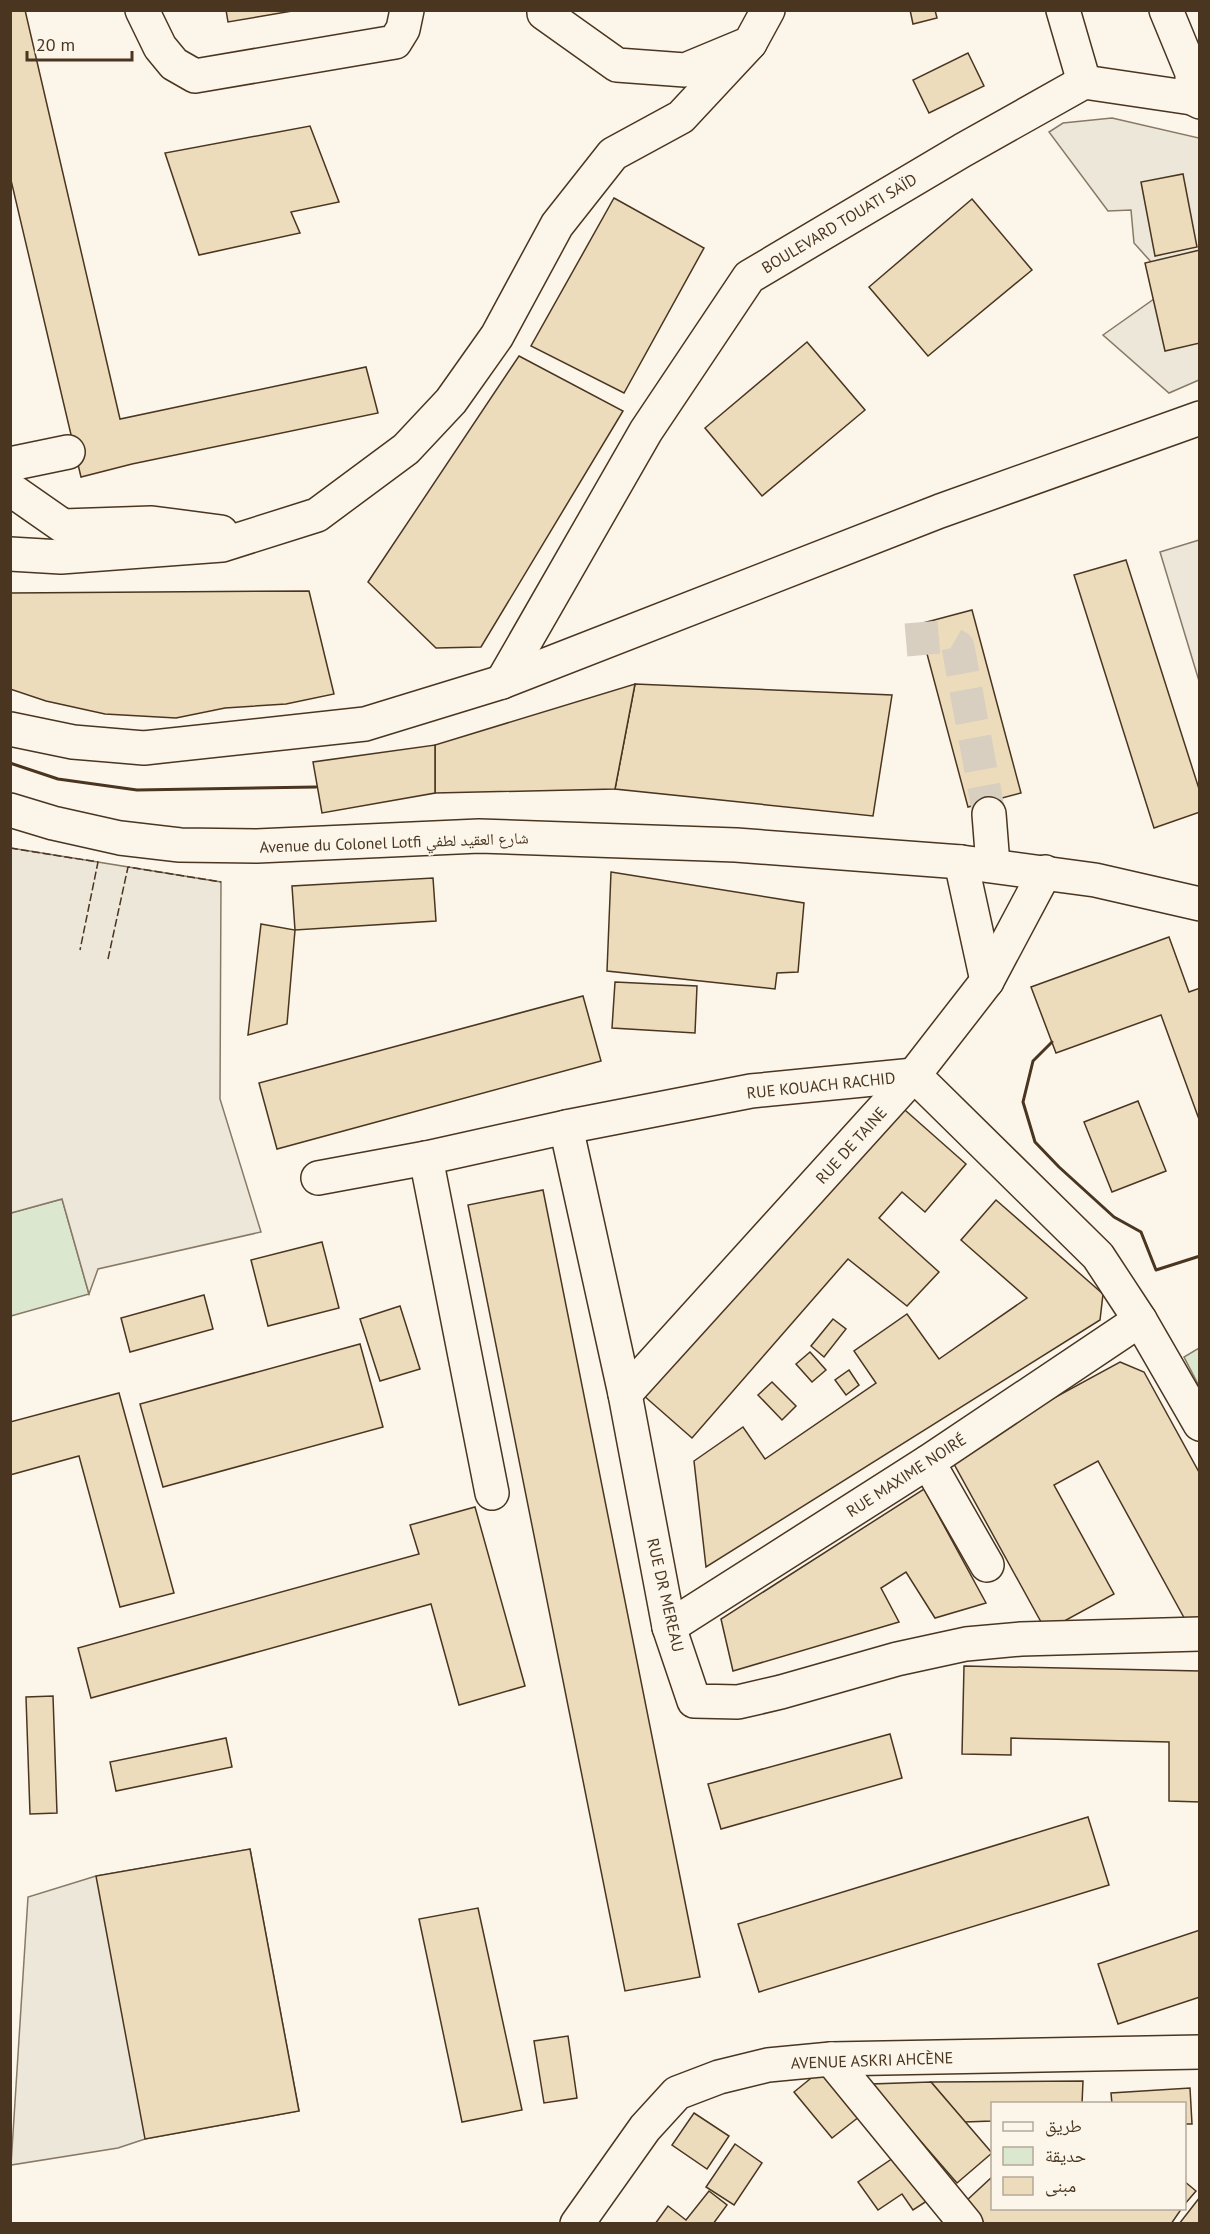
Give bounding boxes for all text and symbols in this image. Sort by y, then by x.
scale bar [27,24,132,62]
text: 20 m [36,33,75,56]
street label: BOULEVARD TOUATI SAÏD [758,169,920,277]
street label: Avenue du Colonel Lotfi شارع العقيد لطفي [259,827,529,860]
street label: RUE KOUACH RACHID [746,1067,896,1103]
street label: RUE DE TAINE [811,1102,891,1188]
street label: RUE MAXIME NOIRÉ [842,1429,970,1521]
street label: RUE DR MEREAU [643,1536,689,1654]
street label: AVENUE ASKRI AHCÈNE [790,2047,954,2073]
legend [991,2102,1186,2210]
text: طريق [1045,2114,1082,2137]
text: حديقة [1045,2144,1086,2167]
text: مبنى [1045,2174,1076,2197]

